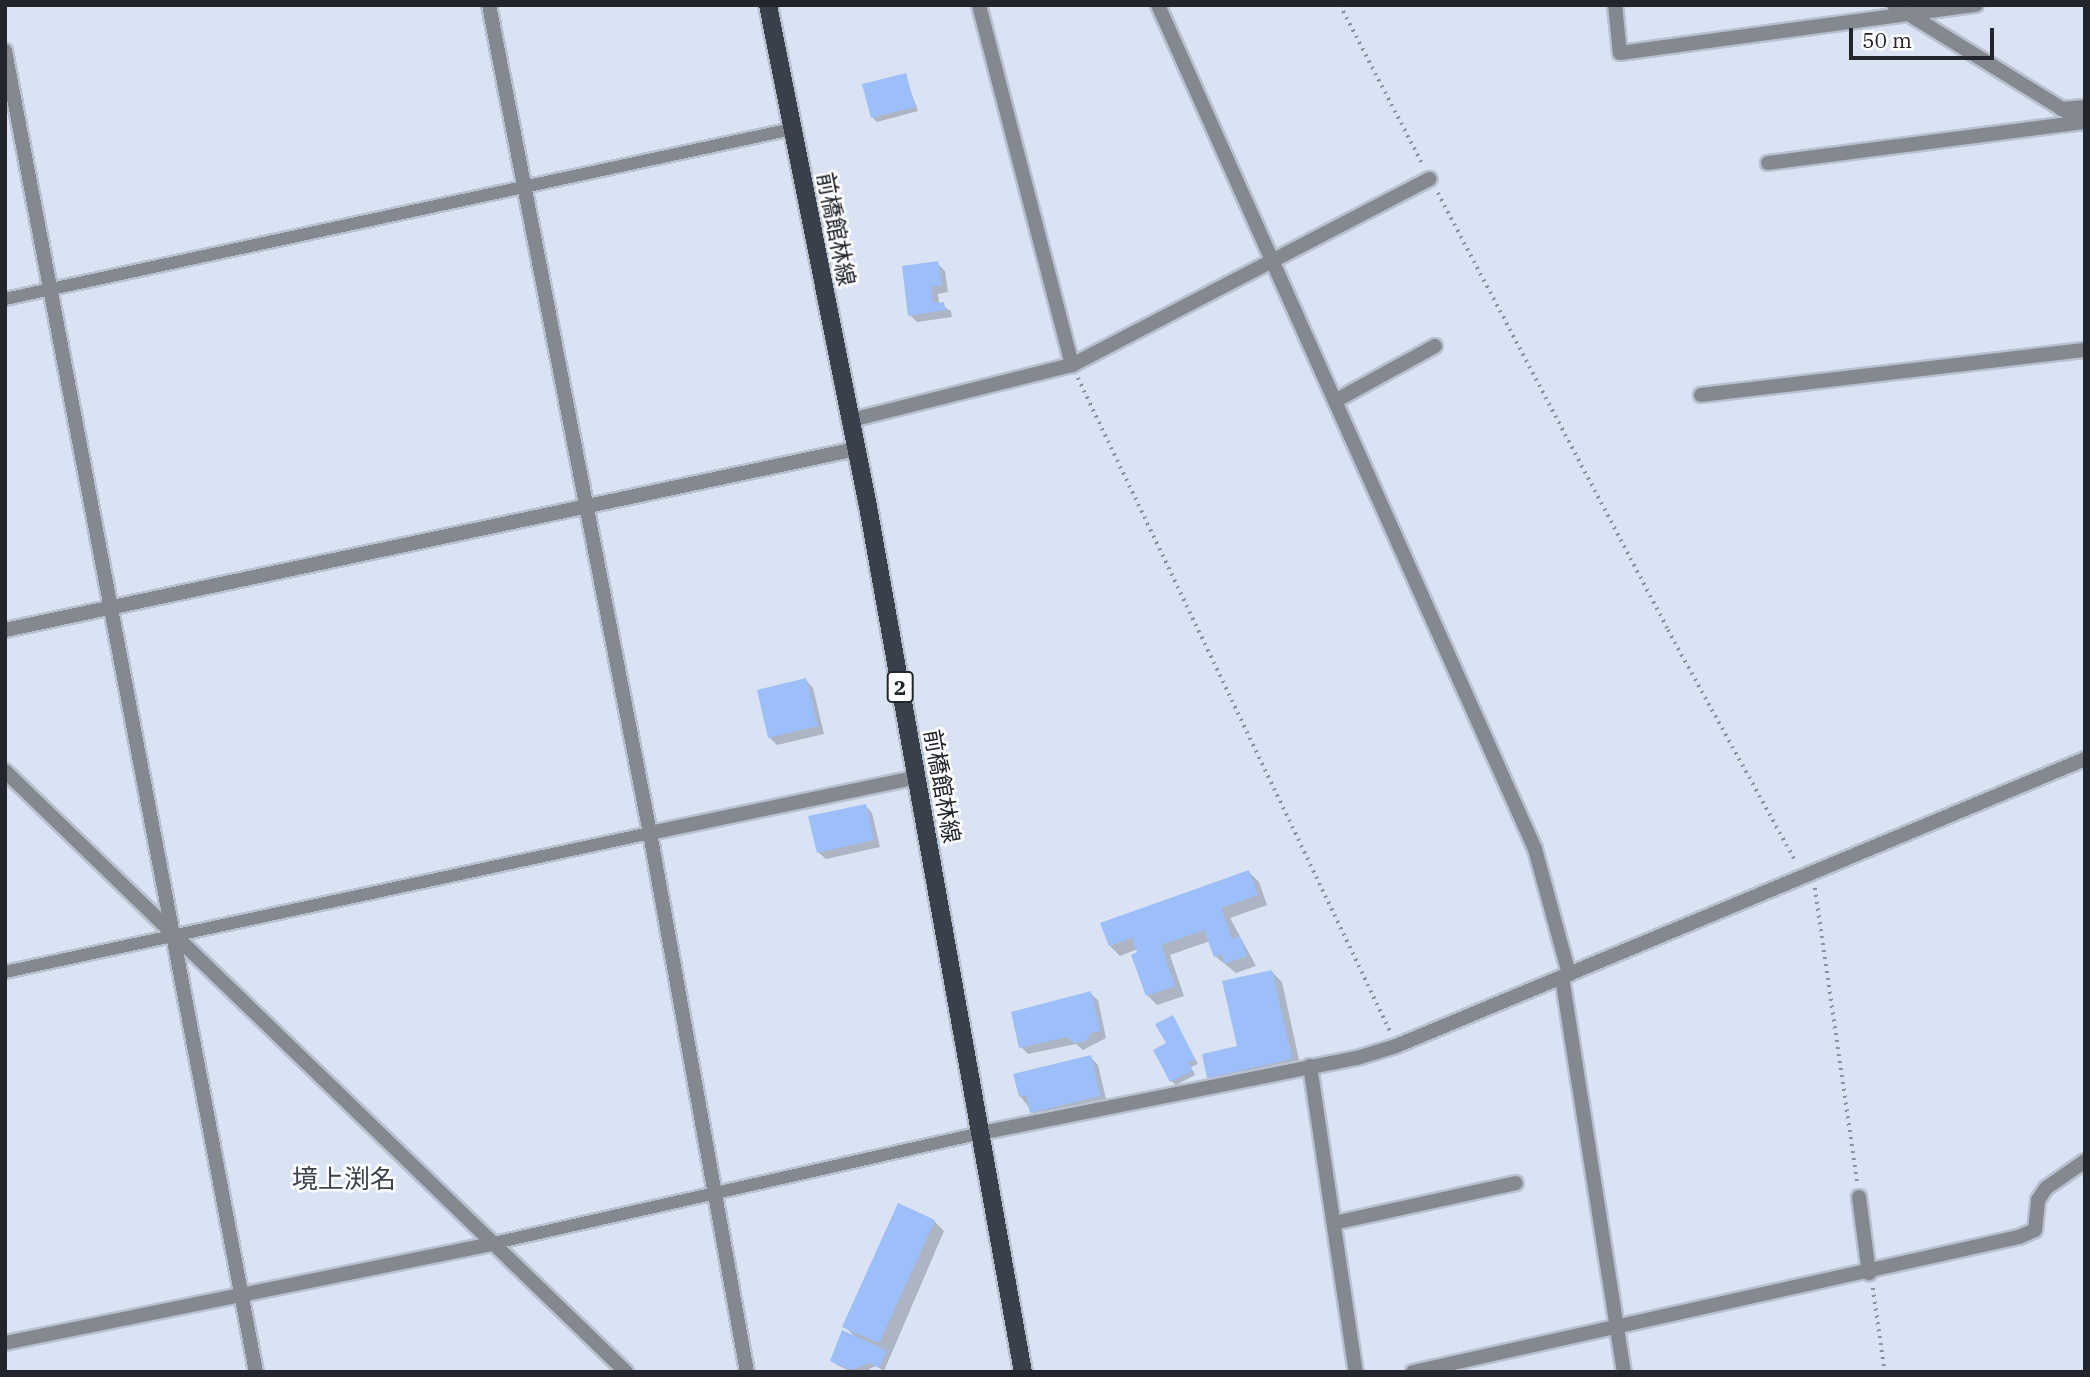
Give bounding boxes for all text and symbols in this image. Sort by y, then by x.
scale bar [1852,14,1997,58]
text: 50 m [1862,26,1912,54]
street label: 前橋館林線 [812,170,862,288]
road number: 2 [886,670,914,704]
street label: 前橋館林線 [919,727,967,845]
district label: 境上渕名 [292,1163,396,1195]

